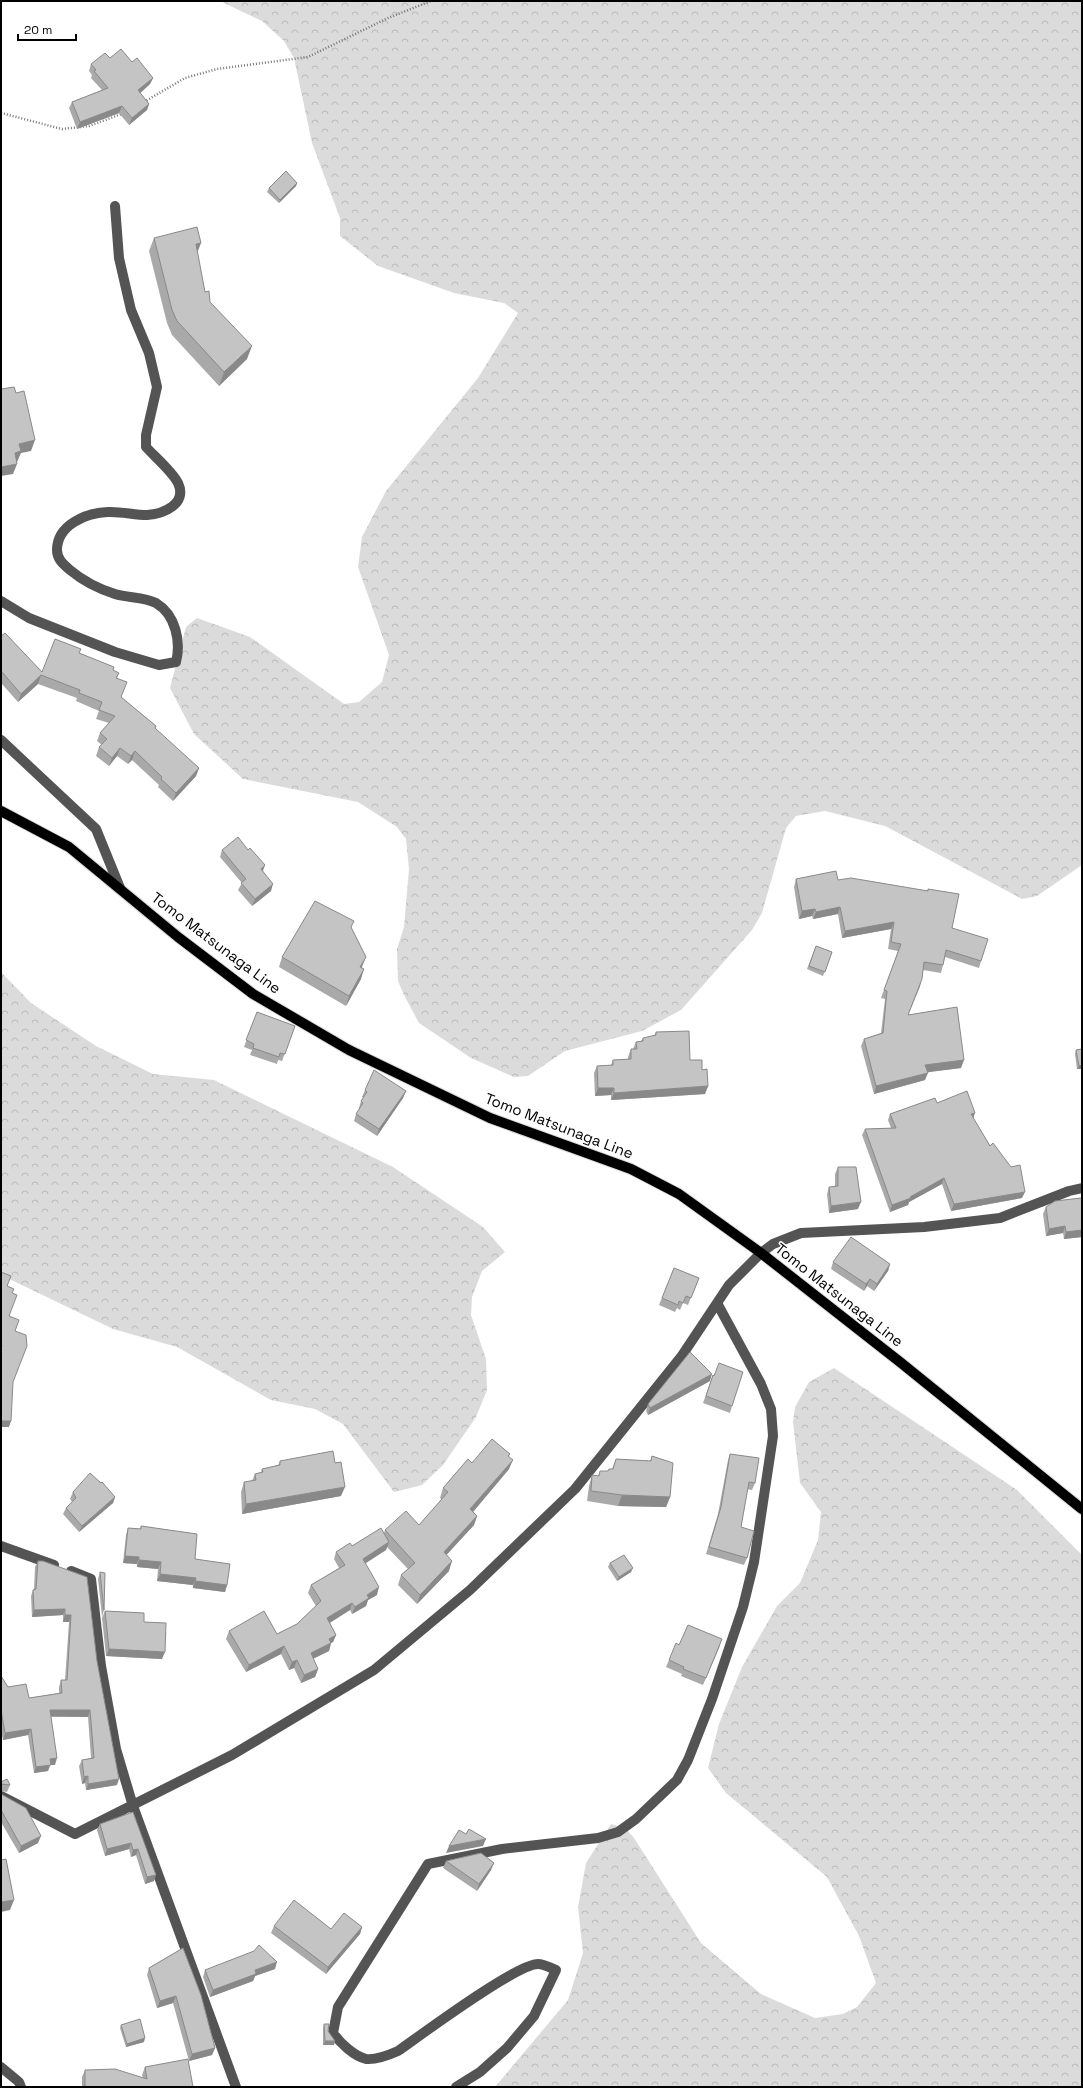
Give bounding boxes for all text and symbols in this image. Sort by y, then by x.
scale bar [18,16,76,42]
text: 20 m [24,22,52,38]
street label: Tomo Matsunaga Line [148,888,285,998]
street label: Tomo Matsunaga Line [482,1088,636,1163]
street label: Tomo Matsunaga Line [771,1239,907,1351]

